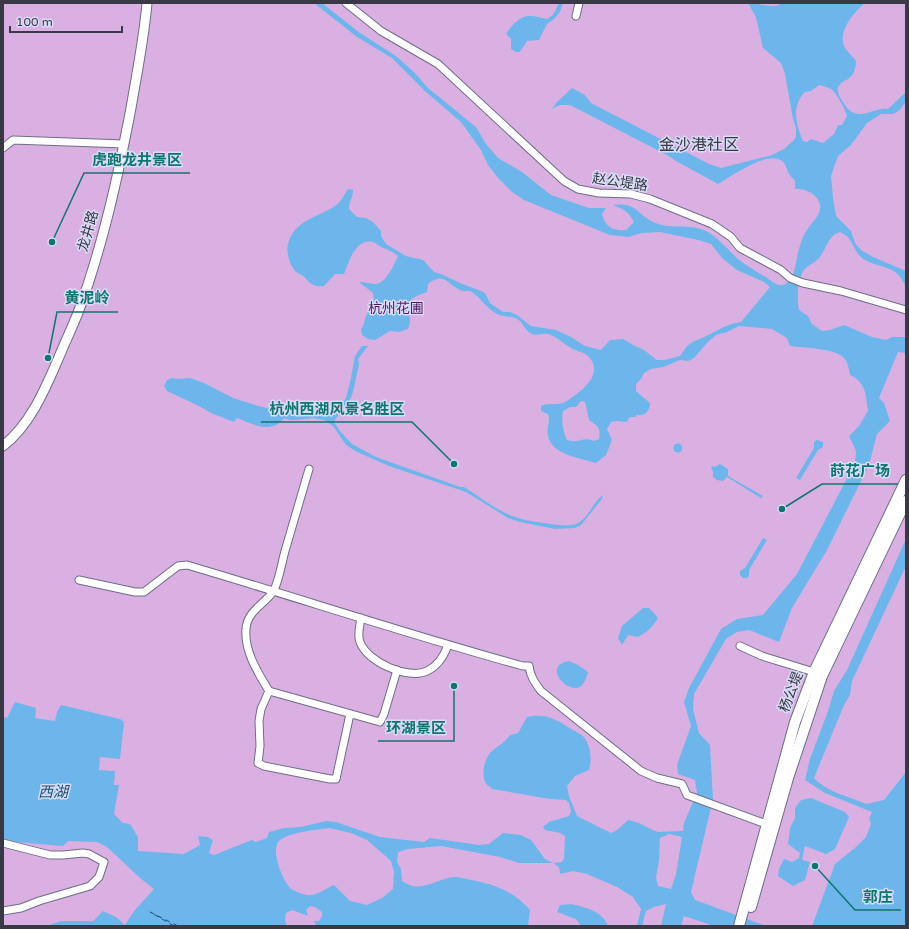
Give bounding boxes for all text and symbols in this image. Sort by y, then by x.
scale bar [10,8,122,34]
text: 100 m [16,15,53,29]
district label: 金沙港社区 [659,135,739,155]
callout: 虎跑龙井景区 [84,146,190,173]
text: 虎跑龙井景区 [92,151,182,169]
street label: 赵公堤路 [590,170,649,194]
street label: 龙井路 [74,208,102,254]
callout: 黄泥岭 [57,285,118,312]
text: 黄泥岭 [64,289,110,307]
park label: 杭州花圃 [368,300,424,317]
callout: 杭州西湖风景名胜区 [261,395,412,422]
text: 杭州西湖风景名胜区 [269,400,405,418]
callout: 莳花广场 [822,457,898,484]
text: 莳花广场 [830,462,890,480]
street label: 杨公堤 [776,669,806,715]
callout: 环湖景区 [378,714,454,741]
text: 环湖景区 [386,719,446,737]
water label: 西湖 [38,783,70,801]
callout: 郭庄 [855,883,901,910]
text: 郭庄 [863,888,893,906]

